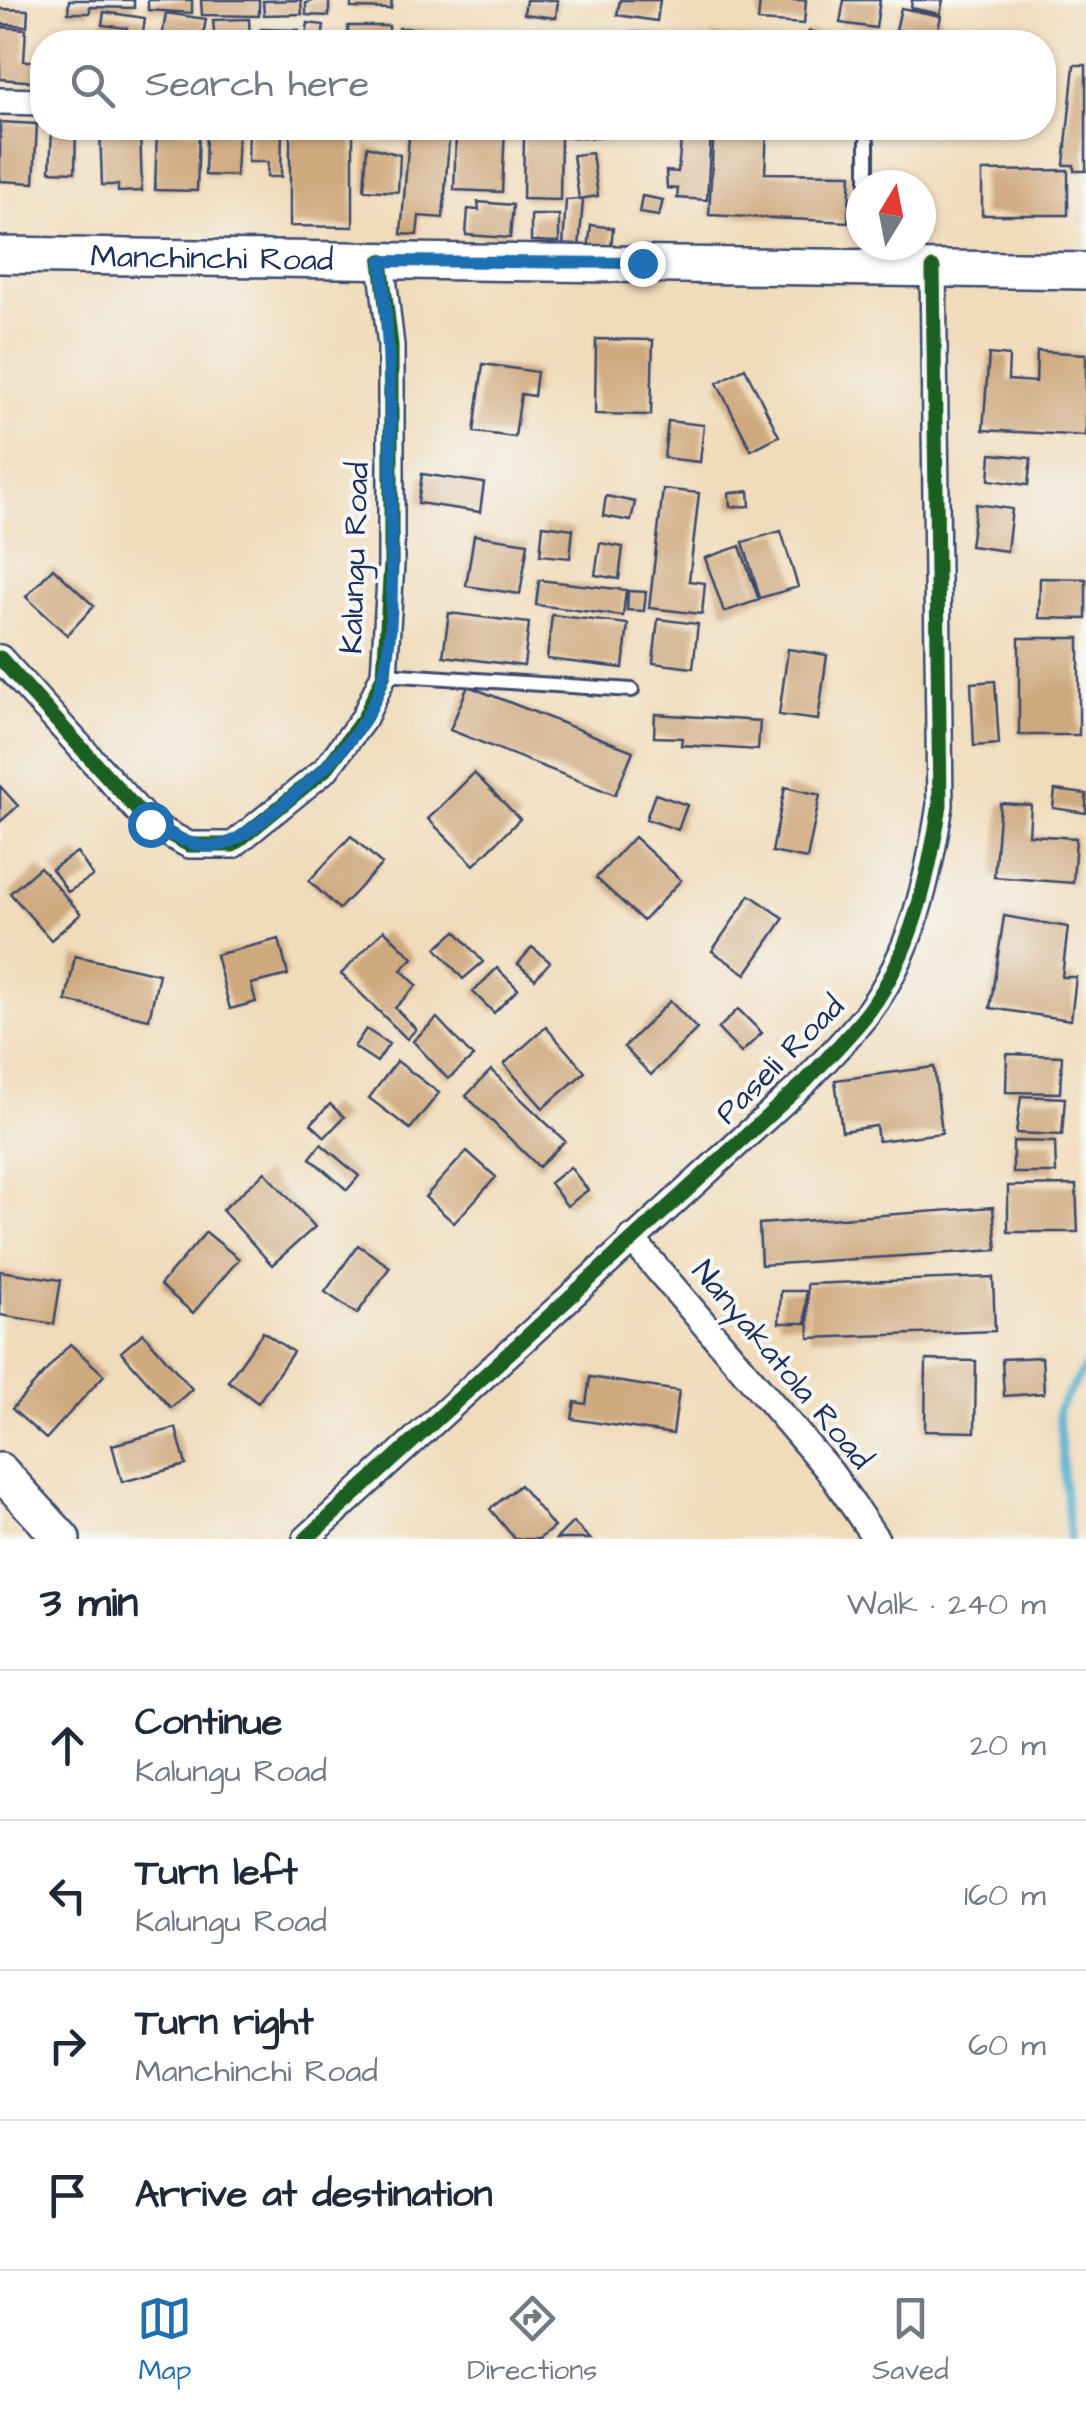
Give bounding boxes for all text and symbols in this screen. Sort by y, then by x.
search box [30,30,1056,140]
icon: search [65,58,120,113]
text: Search here [145,59,369,111]
north arrow [846,170,936,260]
street label: Manchinchi Road [90,234,334,282]
route end [620,241,666,287]
street label: Kalungu Road [329,461,381,655]
route start [128,802,174,848]
street label: Paseli Road [705,985,855,1135]
street label: Nanyakatola Road [681,1251,883,1479]
text: 3 min [40,1575,138,1633]
text: Walk · 240 m [847,1582,1046,1627]
text: Continue [135,1697,282,1749]
icon: ahead [40,1718,95,1773]
text: 20 m [970,1723,1046,1768]
text: Kalungu Road [135,1749,327,1794]
text: Turn left [135,1847,298,1899]
icon: left [40,1868,95,1923]
text: 160 m [964,1873,1046,1918]
text: Kalungu Road [135,1899,327,1944]
text: Turn right [135,1997,314,2049]
icon: right [40,2018,95,2073]
text: 60 m [968,2023,1046,2068]
text: Manchinchi Road [135,2049,378,2094]
icon: arrive [40,2168,95,2223]
text: Arrive at destination [135,2169,492,2221]
tab: Map [137,2291,192,2390]
tab: Directions [467,2291,597,2390]
tab: Saved [872,2291,949,2390]

